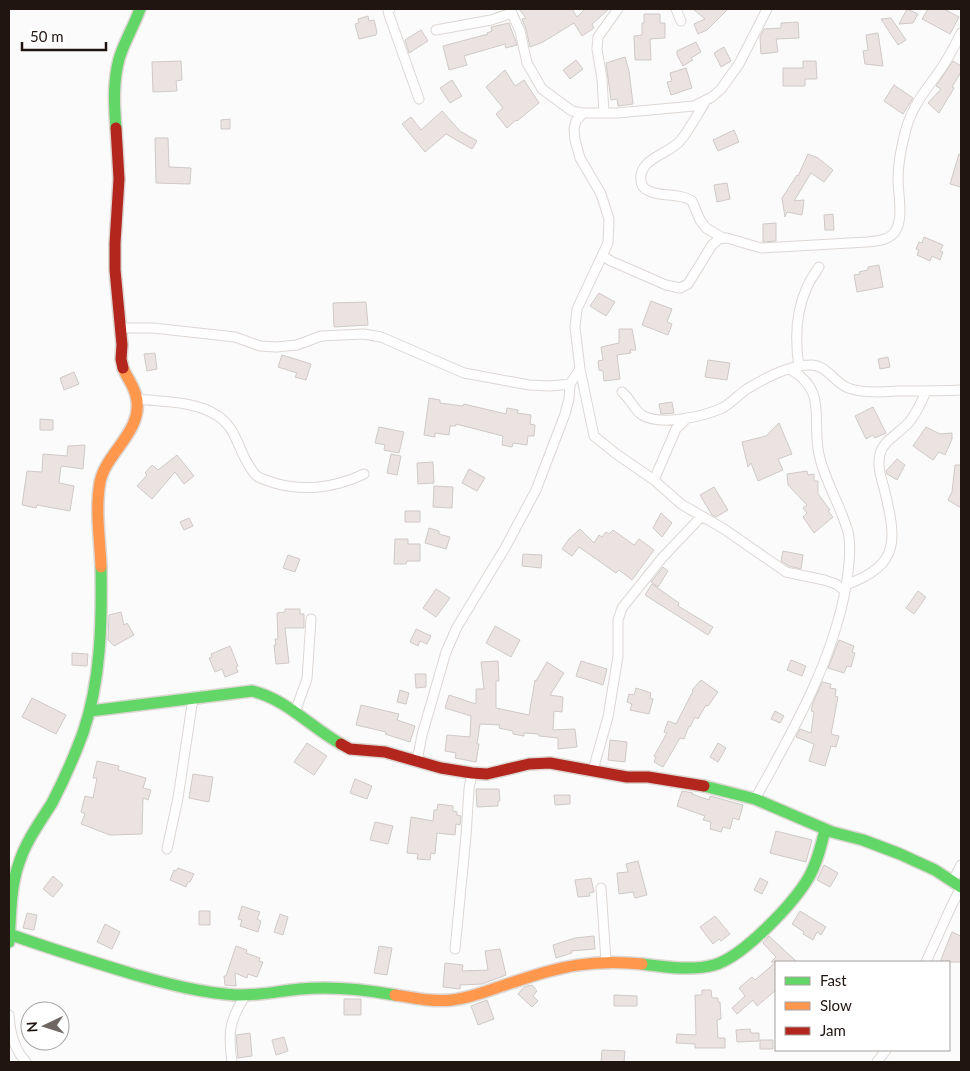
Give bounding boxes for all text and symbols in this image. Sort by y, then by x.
scale bar [22,20,106,52]
text: 50 m [30,27,64,45]
legend [775,961,950,1051]
text: Fast [820,971,847,989]
text: Slow [820,996,852,1014]
north arrow [20,1001,70,1051]
text: N [23,1021,40,1033]
text: Jam [820,1021,846,1039]

